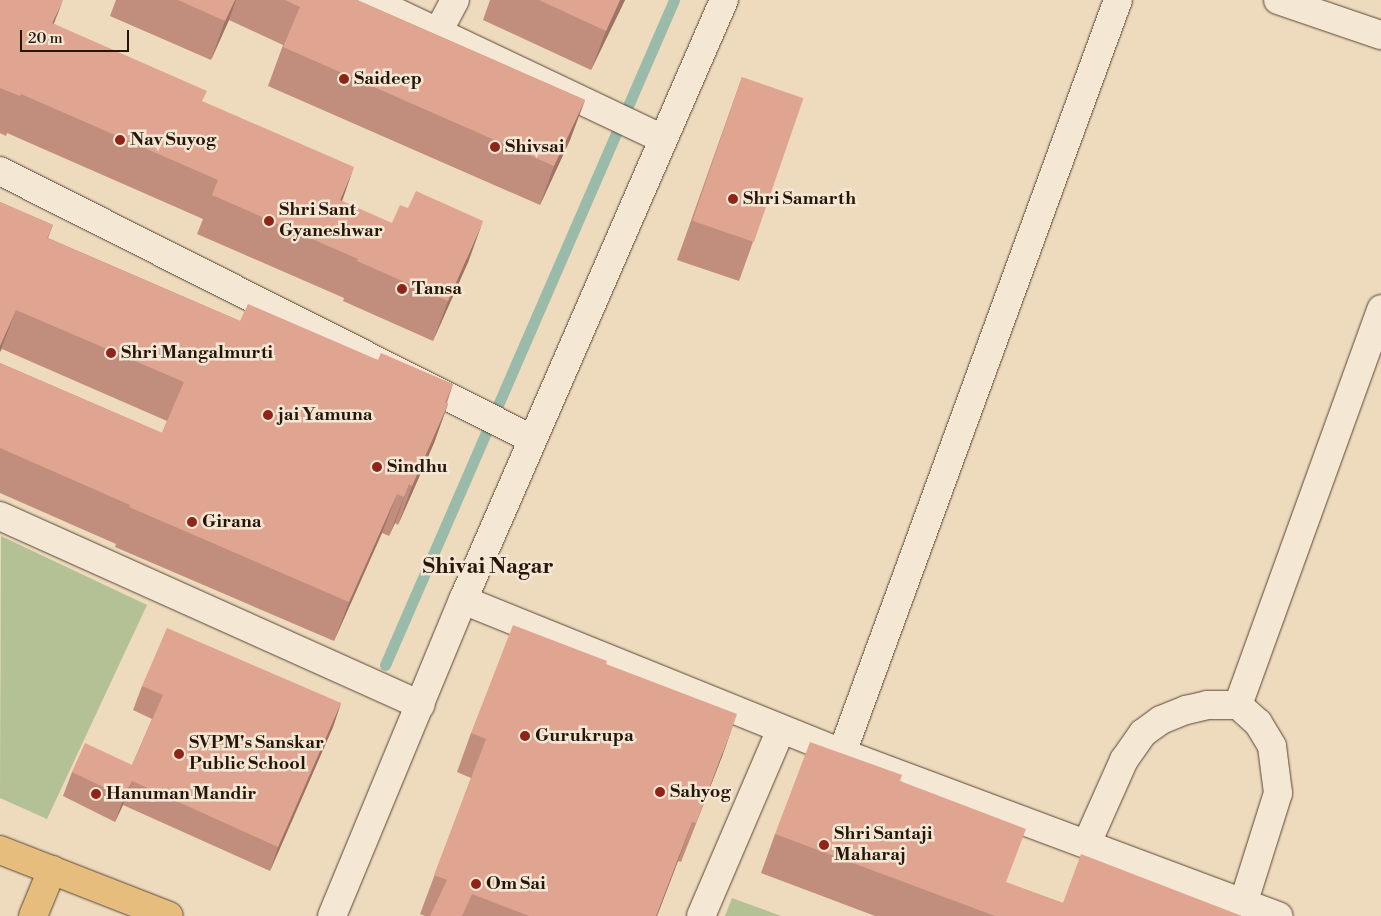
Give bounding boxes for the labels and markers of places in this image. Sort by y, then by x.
place label: Saideep [354,68,422,90]
marker: Saideep [338,73,350,85]
place label: Nav Suyog [130,129,216,151]
marker: Nav Suyog [114,134,126,146]
place label: Shivsai [505,136,565,158]
marker: Shivsai [489,141,501,153]
place label: Shri Samarth [743,188,856,210]
marker: Shri Samarth [727,193,739,205]
place label: Shri Sant Gyaneshwar [279,200,383,242]
marker: Shri Sant Gyaneshwar [263,215,275,227]
place label: Tansa [412,278,462,300]
marker: Tansa [396,283,408,295]
place label: Shri Mangalmurti [121,342,273,364]
marker: Shri Mangalmurti [105,347,117,359]
place label: jai Yamuna [278,404,372,426]
marker: jai Yamuna [262,409,274,421]
place label: Sindhu [387,456,448,478]
marker: Sindhu [371,461,383,473]
place label: Girana [202,511,261,533]
marker: Girana [186,516,198,528]
place label: Gurukrupa [535,725,634,747]
marker: Gurukrupa [519,730,531,742]
place label: SVPM's Sanskar Public School [189,733,324,776]
marker: SVPM's Sanskar Public School [173,748,185,760]
place label: Sahyog [670,781,731,803]
place label: Hanuman Mandir [106,783,256,805]
marker: Sahyog [654,786,666,798]
marker: Hanuman Mandir [90,788,102,800]
place label: Shri Santaji Maharaj [834,824,933,866]
marker: Shri Santaji Maharaj [818,839,830,851]
place label: Om Sai [486,873,546,895]
marker: Om Sai [470,878,482,890]

